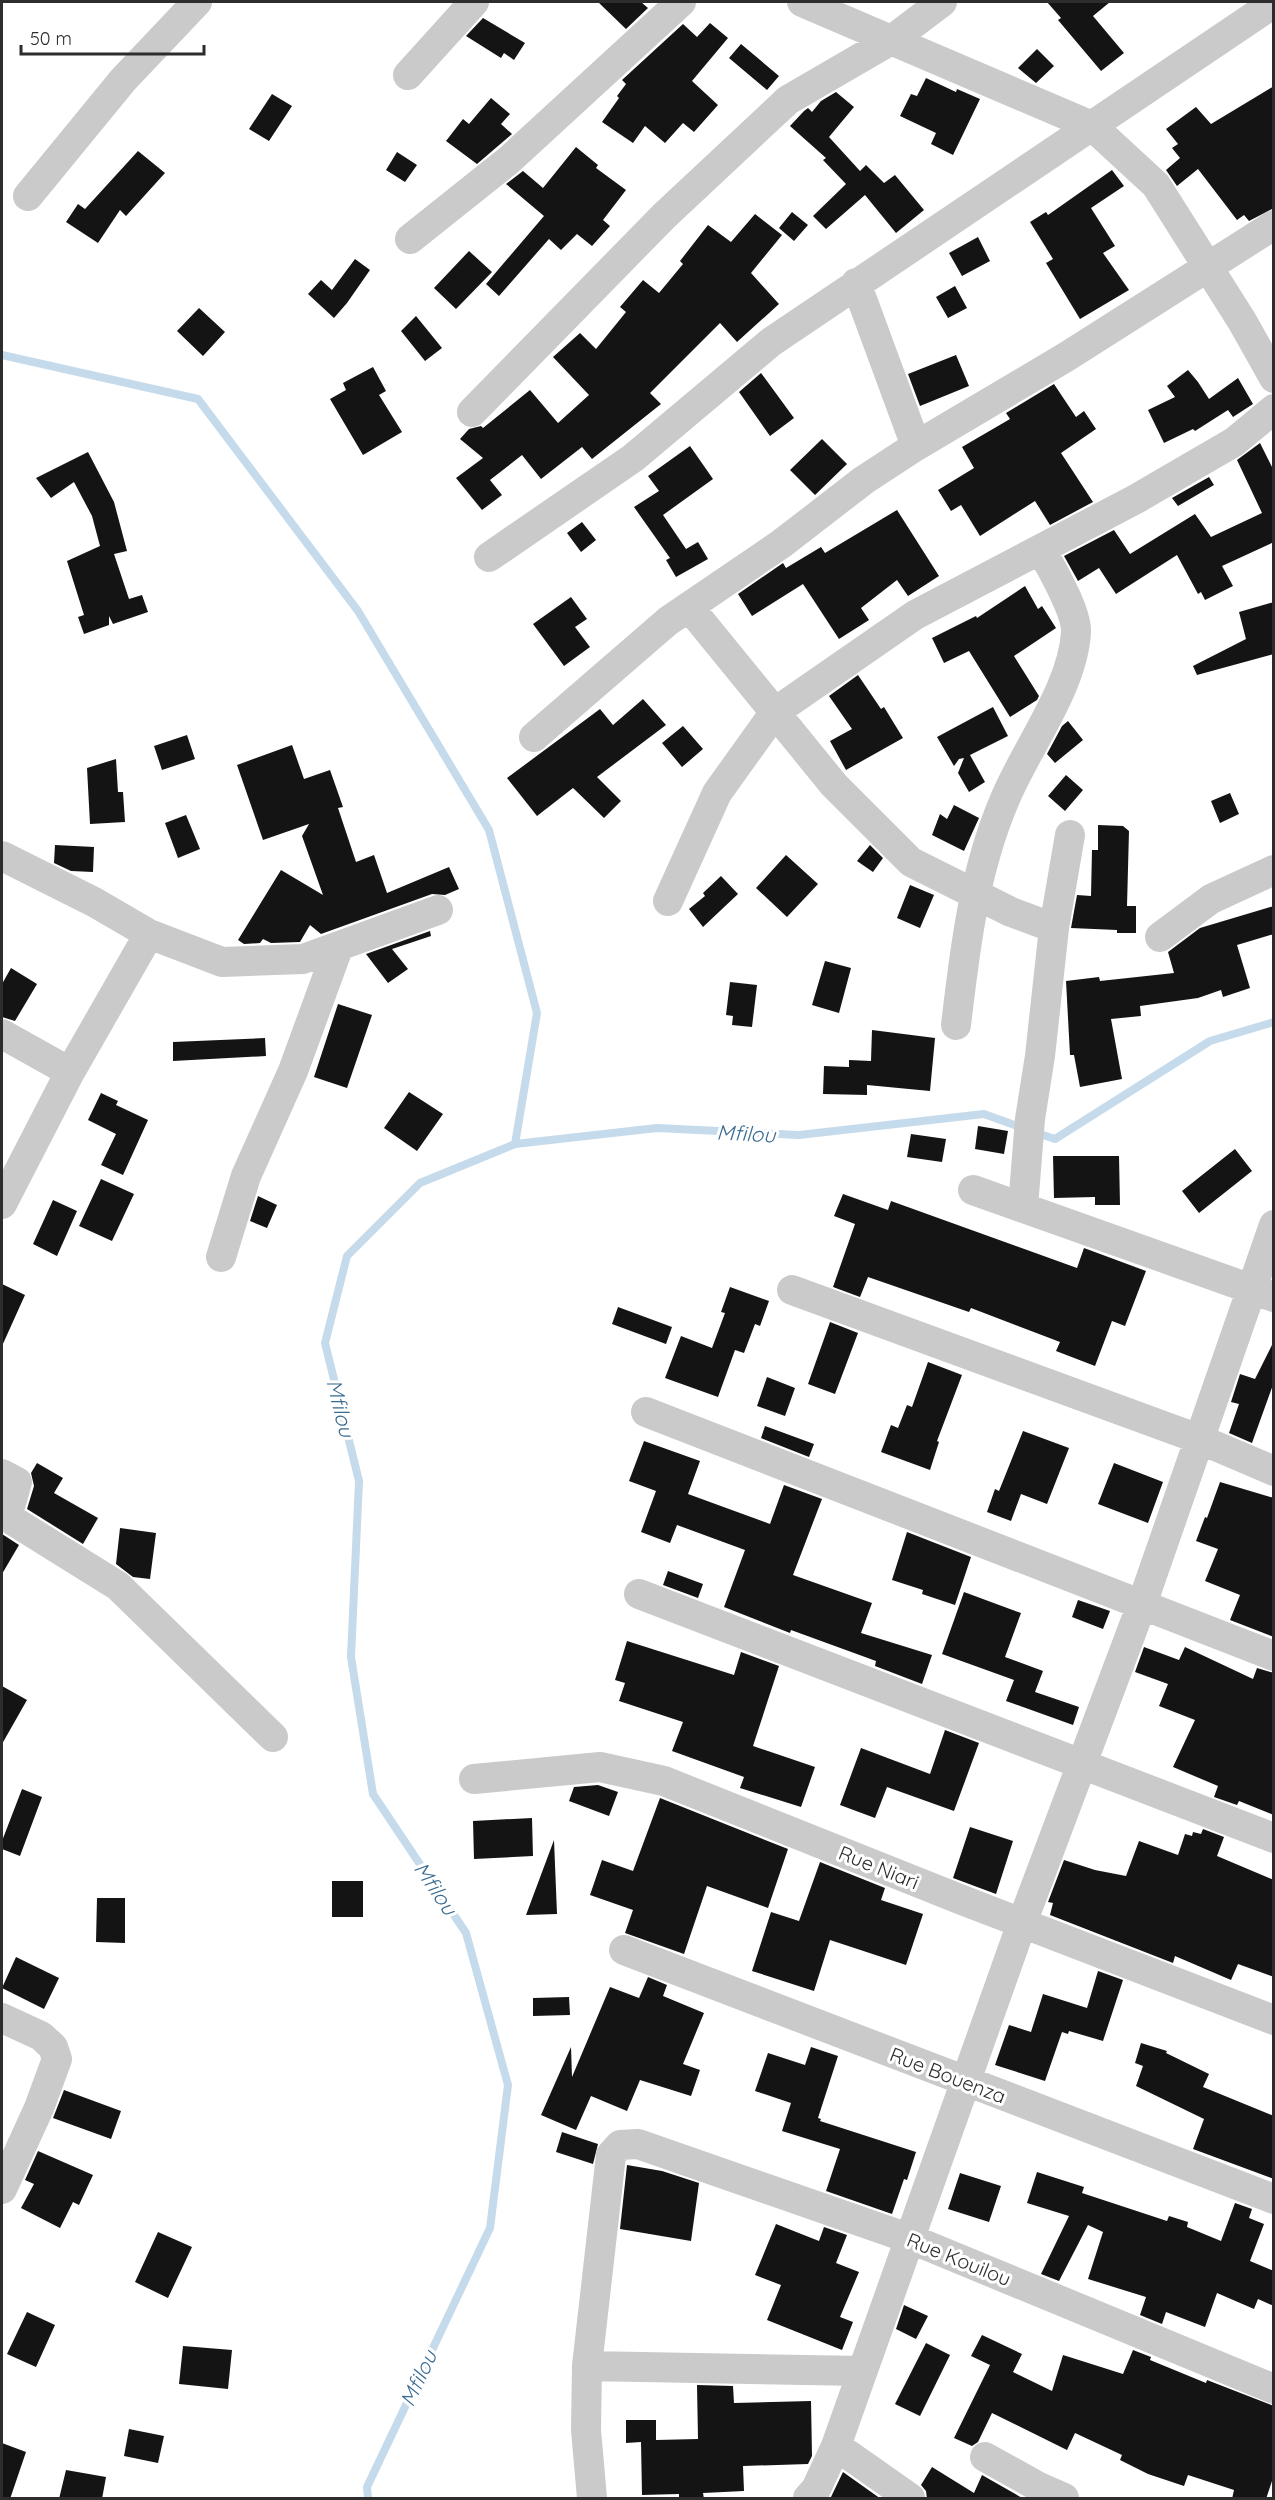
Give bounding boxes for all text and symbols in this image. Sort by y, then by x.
scale bar [21,18,204,56]
text: 50 m [30,27,72,50]
water label: Mfilou [716,1118,777,1148]
water label: Mfilou [321,1376,361,1441]
street label: Rue Niari [835,1840,923,1894]
water label: Mfilou [409,1856,464,1920]
street label: Rue Bouenza [886,2041,1010,2109]
street label: Rue Kouilou [903,2227,1015,2291]
water label: Mfilou [394,2345,443,2410]

